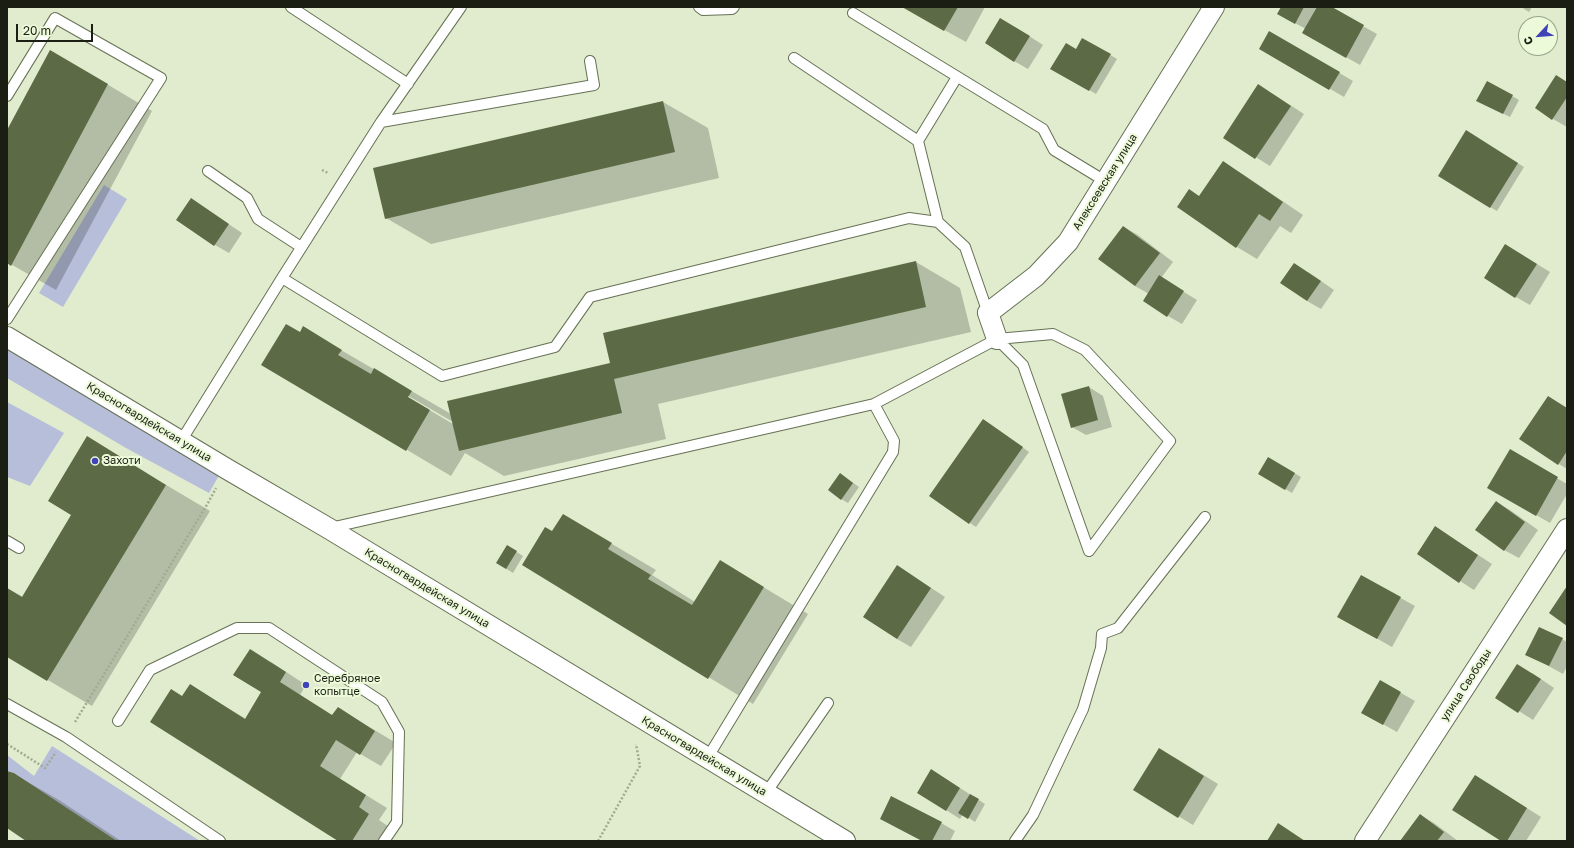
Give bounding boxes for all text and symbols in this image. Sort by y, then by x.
scale bar [18,16,95,42]
north arrow [1518,16,1558,56]
text: 20 m [23,23,51,38]
text: С [1520,35,1535,47]
street label: Алексеевская улица [1070,131,1140,233]
street label: Красногвардейская улица [84,379,214,465]
place label: Захоти [103,454,141,468]
marker: Захоти [90,456,100,466]
street label: Красногвардейская улица [362,545,492,631]
street label: улица Свободы [1438,647,1494,723]
place label: Серебряное копытце [314,672,380,698]
marker: Серебряное копытце [301,680,311,690]
street label: Красногвардейская улица [639,713,769,799]

